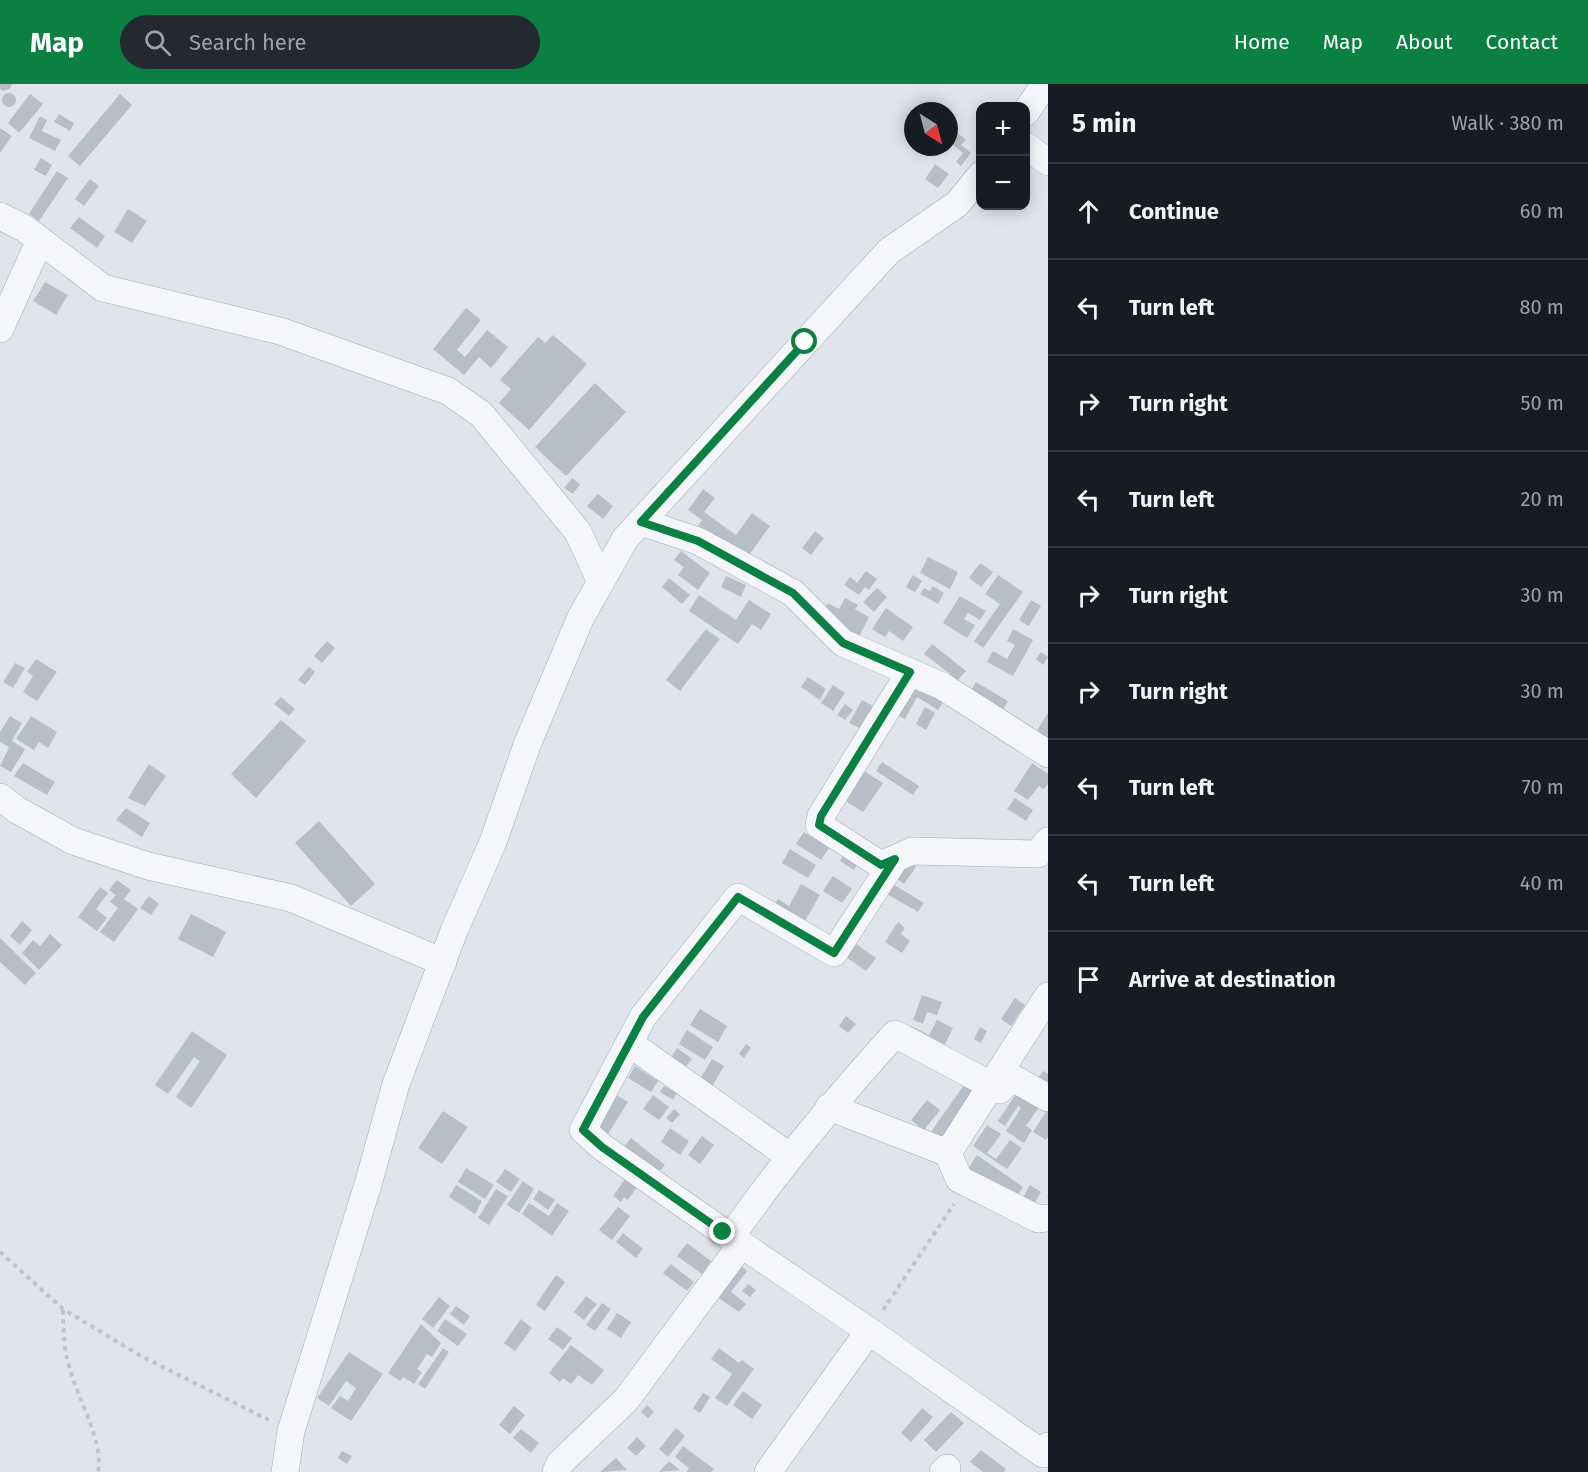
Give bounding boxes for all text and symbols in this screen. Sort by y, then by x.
search box [120,15,540,69]
text: Map [30,26,84,59]
icon: search [141,26,174,59]
text: Search here [189,29,307,56]
text: Home [1234,29,1290,55]
text: Map [1323,29,1363,55]
text: About [1396,29,1453,55]
text: Contact [1486,29,1558,55]
north arrow [904,102,958,156]
map controls [976,102,1030,210]
button: + [976,102,1030,156]
text: 5 min [1072,108,1136,139]
text: Walk · 380 m [1451,111,1564,135]
button: − [976,156,1030,210]
icon: ahead [1072,195,1105,228]
text: Continue [1129,198,1219,225]
text: 60 m [1520,199,1564,223]
icon: left [1072,291,1105,324]
text: Turn left [1129,294,1214,321]
text: 80 m [1519,295,1564,319]
route start [791,328,817,354]
icon: right [1072,387,1105,420]
text: Turn right [1129,390,1228,417]
text: 50 m [1520,391,1564,415]
icon: left [1072,483,1105,516]
text: Turn left [1129,486,1214,513]
text: 20 m [1521,487,1564,511]
icon: right [1072,579,1105,612]
text: Turn right [1129,582,1228,609]
text: 30 m [1520,583,1564,607]
icon: right [1072,675,1105,708]
text: Turn right [1129,678,1228,705]
text: 30 m [1520,679,1564,703]
icon: left [1072,771,1105,804]
text: Turn left [1129,774,1214,801]
text: 70 m [1522,775,1564,799]
icon: left [1072,867,1105,900]
text: Turn left [1129,870,1214,897]
text: 40 m [1520,871,1564,895]
icon: arrive [1072,963,1105,996]
text: Arrive at destination [1129,966,1336,993]
route end [709,1218,735,1244]

